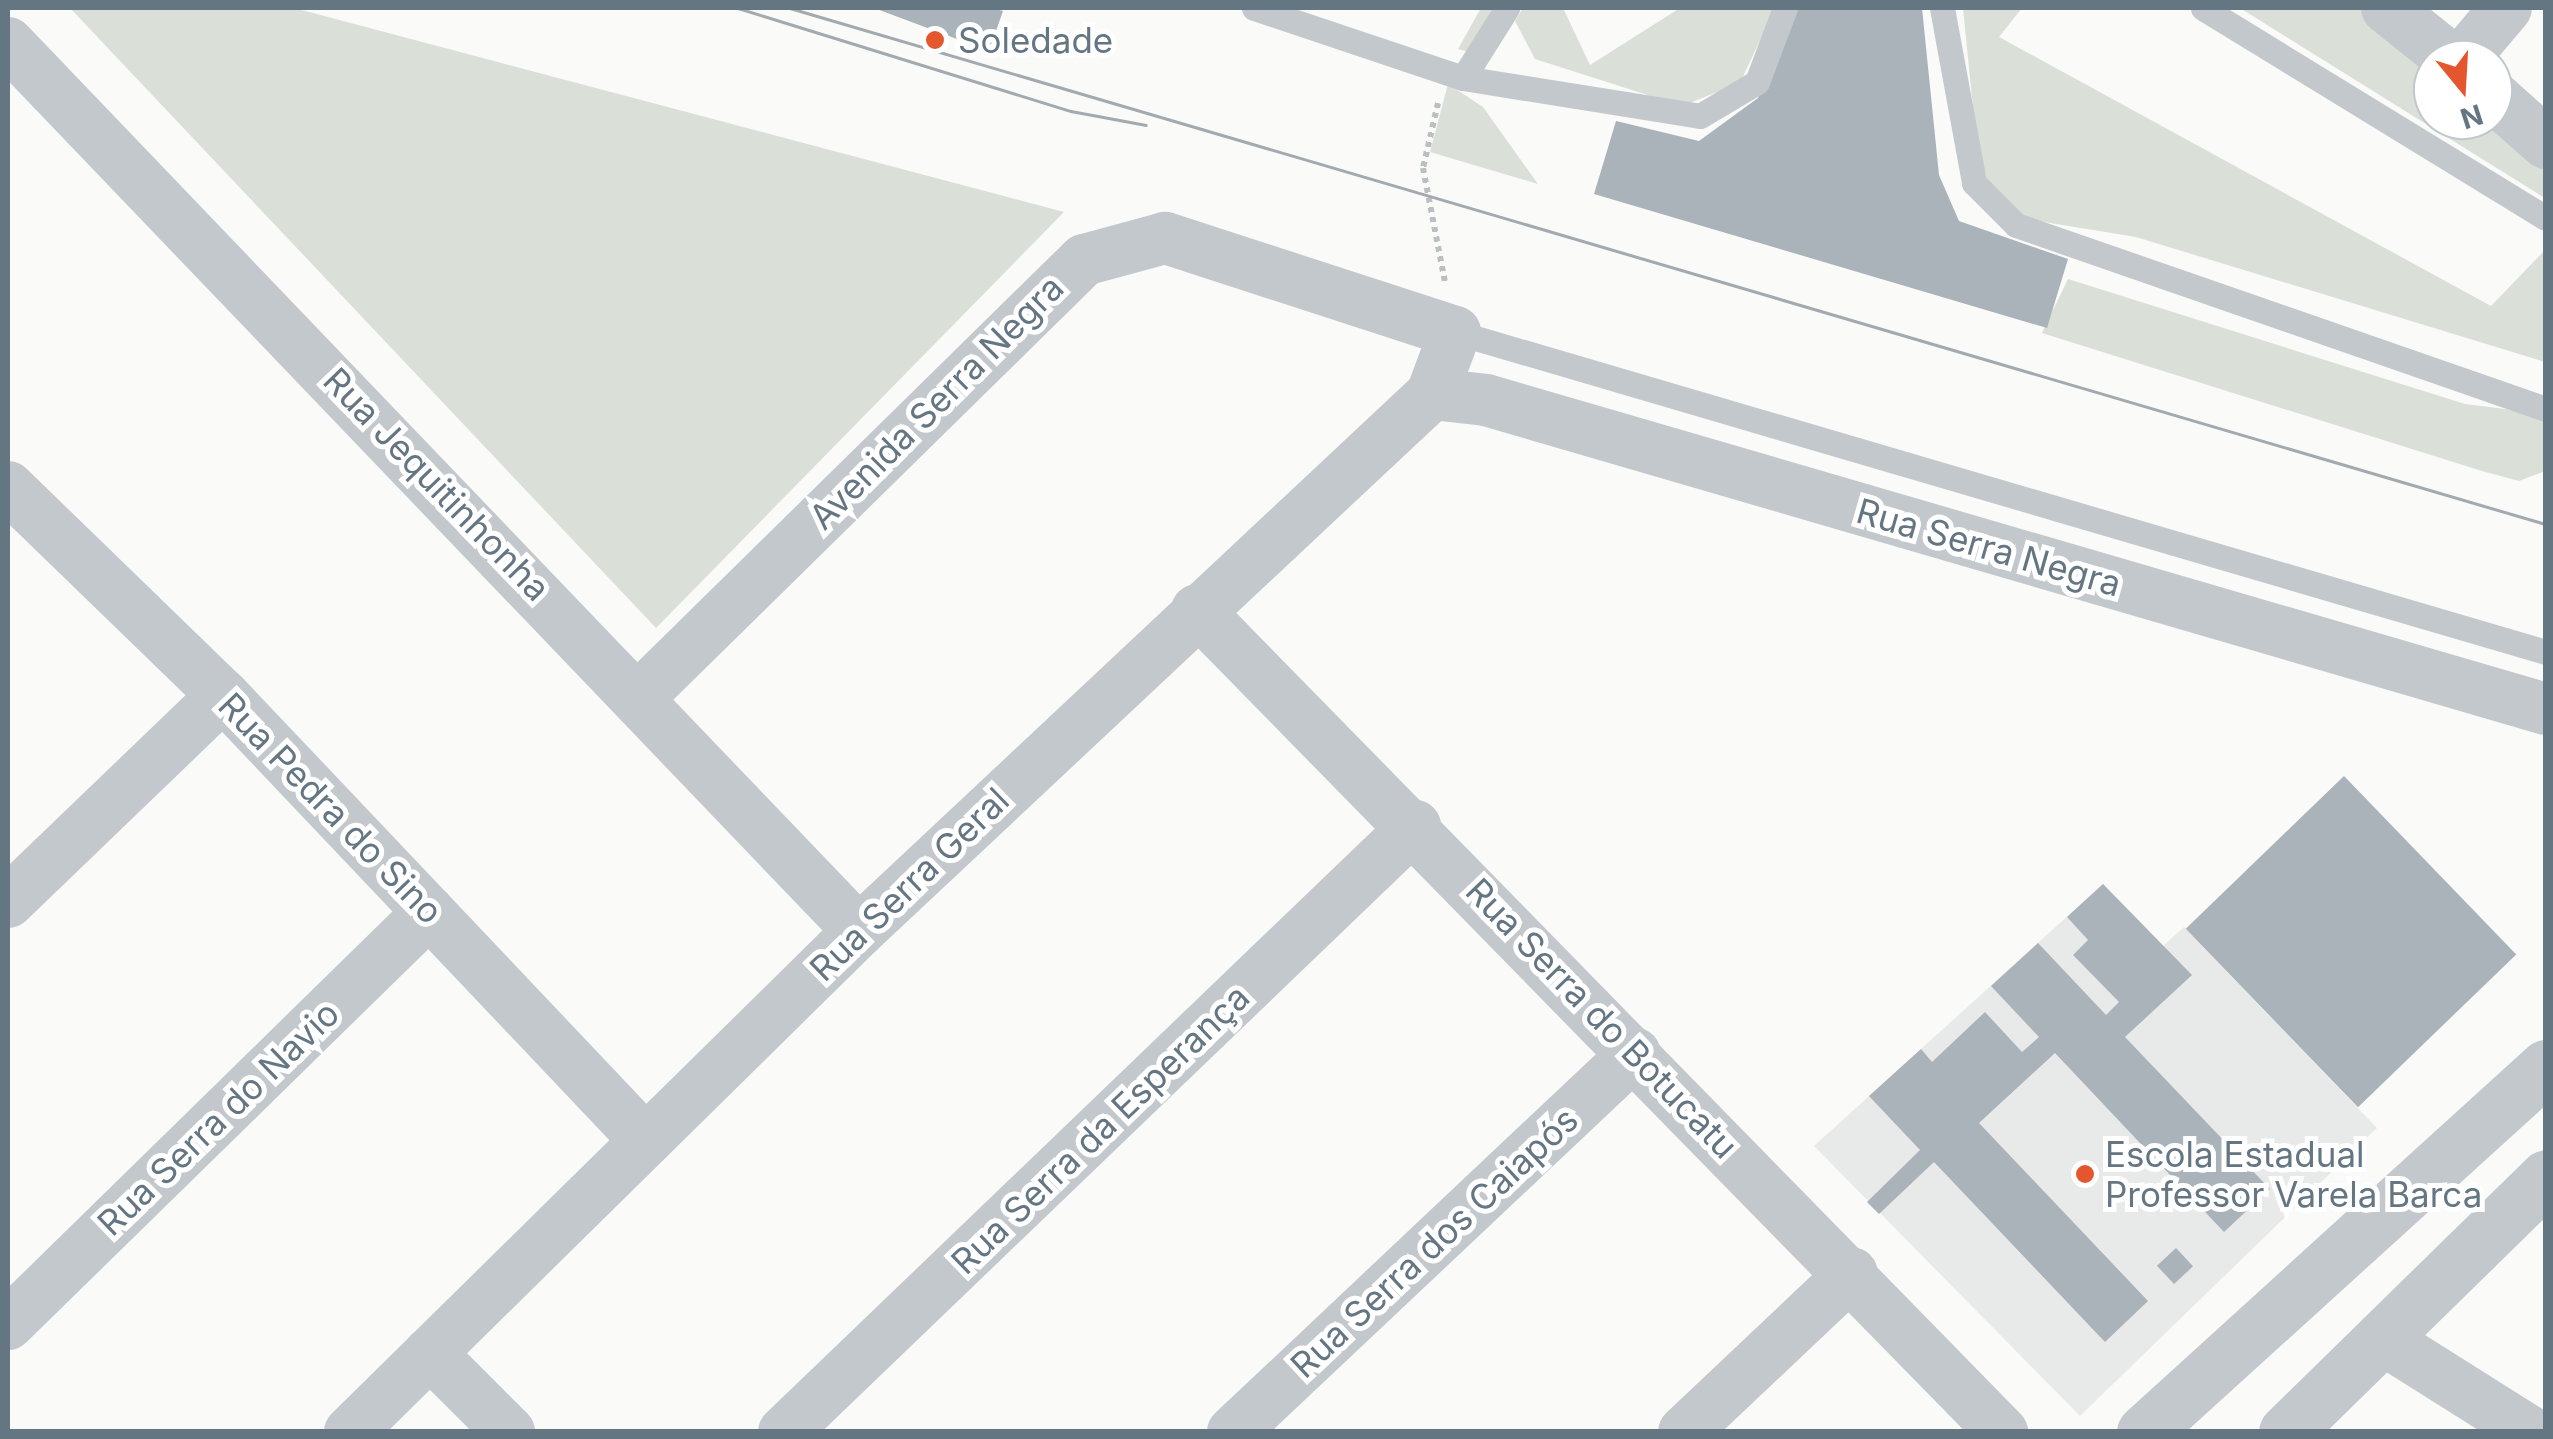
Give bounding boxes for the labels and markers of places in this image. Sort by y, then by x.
place label: Soledade [958,19,1113,61]
marker: Soledade [922,27,948,53]
place label: Escola Estadual Professor Varela Barca [2105,1133,2482,1215]
marker: Escola Estadual Professor Varela Barca [2074,1163,2096,1185]

